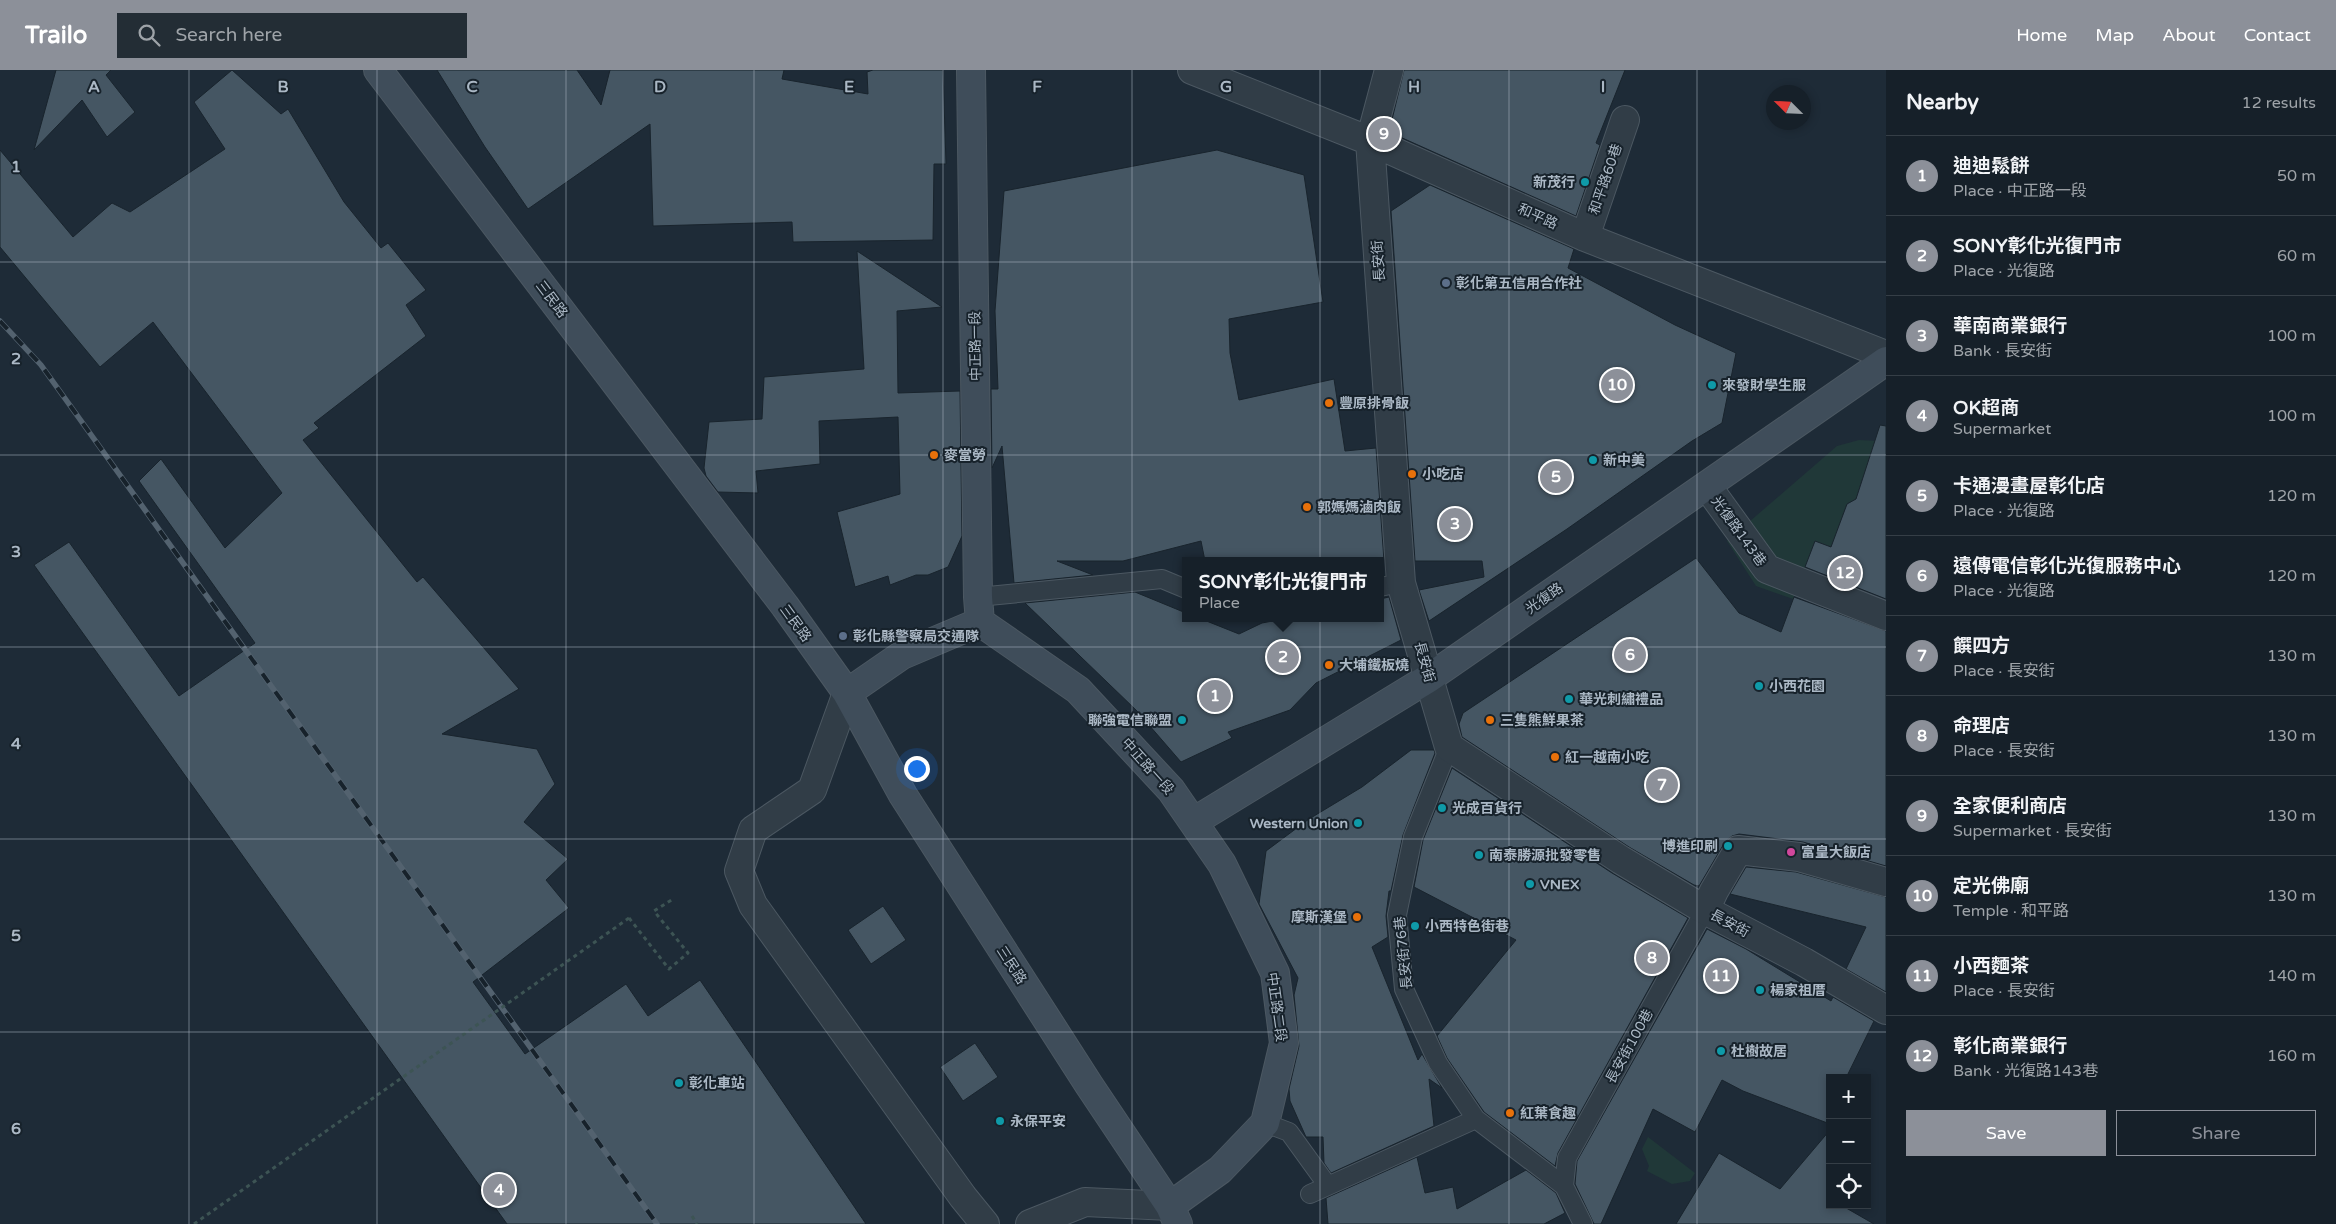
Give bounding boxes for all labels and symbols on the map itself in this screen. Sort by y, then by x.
text: A [88,77,100,97]
text: B [277,77,289,97]
text: C [466,77,478,97]
text: D [654,77,666,97]
text: E [844,77,854,97]
text: F [1032,77,1042,97]
text: G [1220,77,1232,97]
text: H [1408,77,1420,97]
text: I [1601,77,1605,97]
north arrow [1766,85,1811,130]
pin: 9 [1368,115,1400,153]
street label: 和平路60巷 [1585,142,1625,217]
text: 1 [11,157,21,177]
place label: 新茂行 [1533,174,1575,191]
marker: 新茂行 [1579,176,1591,188]
street label: 和平路 [1515,200,1560,233]
street label: 長安街 [1369,239,1388,283]
place label: 彰化第五信用合作社 [1456,275,1582,292]
street label: 三民路 [532,277,571,321]
marker: 彰化第五信用合作社 [1440,277,1452,289]
street label: 中正路一段 [966,311,985,381]
text: 2 [11,349,21,369]
pin: 10 [1601,366,1633,404]
place label: 來發財學生服 [1722,377,1806,394]
marker: 來發財學生服 [1706,379,1718,391]
place label: 豐原排骨飯 [1339,395,1409,412]
marker: 豐原排骨飯 [1323,397,1335,409]
place label: 麥當勞 [944,447,986,464]
marker: 麥當勞 [928,449,940,461]
place label: 新中美 [1603,452,1645,469]
marker: 新中美 [1587,454,1599,466]
pin: 5 [1540,458,1572,496]
place label: 小吃店 [1422,466,1464,483]
marker: 小吃店 [1406,468,1418,480]
street label: 光復路143巷 [1708,493,1770,570]
place label: 郭媽媽滷肉飯 [1317,499,1401,516]
marker: 郭媽媽滷肉飯 [1301,501,1313,513]
pin: 3 [1439,505,1471,543]
text: 3 [11,542,21,562]
pin: 12 [1829,554,1861,592]
street label: 光復路 [1522,579,1566,617]
street label: 三民路 [776,601,815,645]
place label: 彰化縣警察局交通隊 [853,628,979,645]
marker: 彰化縣警察局交通隊 [837,630,849,642]
pin: 6 [1614,636,1646,674]
pin: 2 [1267,638,1299,676]
street label: 長安街 [1411,640,1438,685]
place label: 大埔鐵板燒 [1339,657,1409,674]
marker: 大埔鐵板燒 [1323,659,1335,671]
pin: 1 [1199,677,1231,715]
place label: 小西花園 [1769,678,1825,695]
marker: 小西花園 [1753,680,1765,692]
place label: 華光刺繡禮品 [1579,691,1663,708]
marker: 華光刺繡禮品 [1563,693,1575,705]
place label: 聯強電信聯盟 [1088,712,1172,729]
place label: 三隻熊鮮果茶 [1500,712,1584,729]
marker: 聯強電信聯盟 [1176,714,1188,726]
marker: 三隻熊鮮果茶 [1484,714,1496,726]
text: 4 [11,734,21,754]
street label: 中正路一段 [1118,735,1177,798]
place label: 紅一越南小吃 [1565,749,1649,766]
marker: 紅一越南小吃 [1549,751,1561,763]
your location [904,756,930,782]
pin: 7 [1646,766,1678,804]
place label: 光成百貨行 [1452,800,1522,817]
marker: 光成百貨行 [1436,802,1448,814]
place label: Western Union [1250,815,1348,832]
marker: Western Union [1352,817,1364,829]
place label: 博進印刷 [1662,838,1718,855]
marker: 博進印刷 [1722,840,1734,852]
place label: 富皇大飯店 [1801,844,1871,861]
marker: 富皇大飯店 [1785,846,1797,858]
place label: 南泰勝源批發零售 [1489,847,1601,864]
marker: 南泰勝源批發零售 [1473,849,1485,861]
place label: VNEX [1540,876,1580,893]
marker: VNEX [1524,878,1536,890]
street label: 長安街 [1707,906,1752,941]
place label: 摩斯漢堡 [1291,909,1347,926]
marker: 摩斯漢堡 [1351,911,1363,923]
street label: 長安街76巷 [1391,915,1416,990]
place label: 小西特色街巷 [1425,918,1509,935]
marker: 小西特色街巷 [1409,920,1421,932]
text: 5 [11,926,21,946]
pin: 8 [1636,939,1668,977]
street label: 三民路 [993,943,1030,988]
pin: 11 [1705,957,1737,995]
street label: 中正路二段 [1263,971,1290,1043]
place label: 楊家祖厝 [1770,982,1826,999]
marker: 楊家祖厝 [1754,984,1766,996]
street label: 長安街100巷 [1602,1006,1657,1086]
place label: 杜樹故居 [1731,1043,1787,1060]
marker: 杜樹故居 [1715,1045,1727,1057]
place label: 彰化車站 [689,1075,745,1092]
marker: 彰化車站 [673,1077,685,1089]
place label: 紅葉食趣 [1520,1105,1576,1122]
marker: 紅葉食趣 [1504,1107,1516,1119]
place label: 永保平安 [1010,1113,1066,1130]
marker: 永保平安 [994,1115,1006,1127]
text: 6 [11,1119,21,1139]
pin: 4 [483,1171,515,1209]

